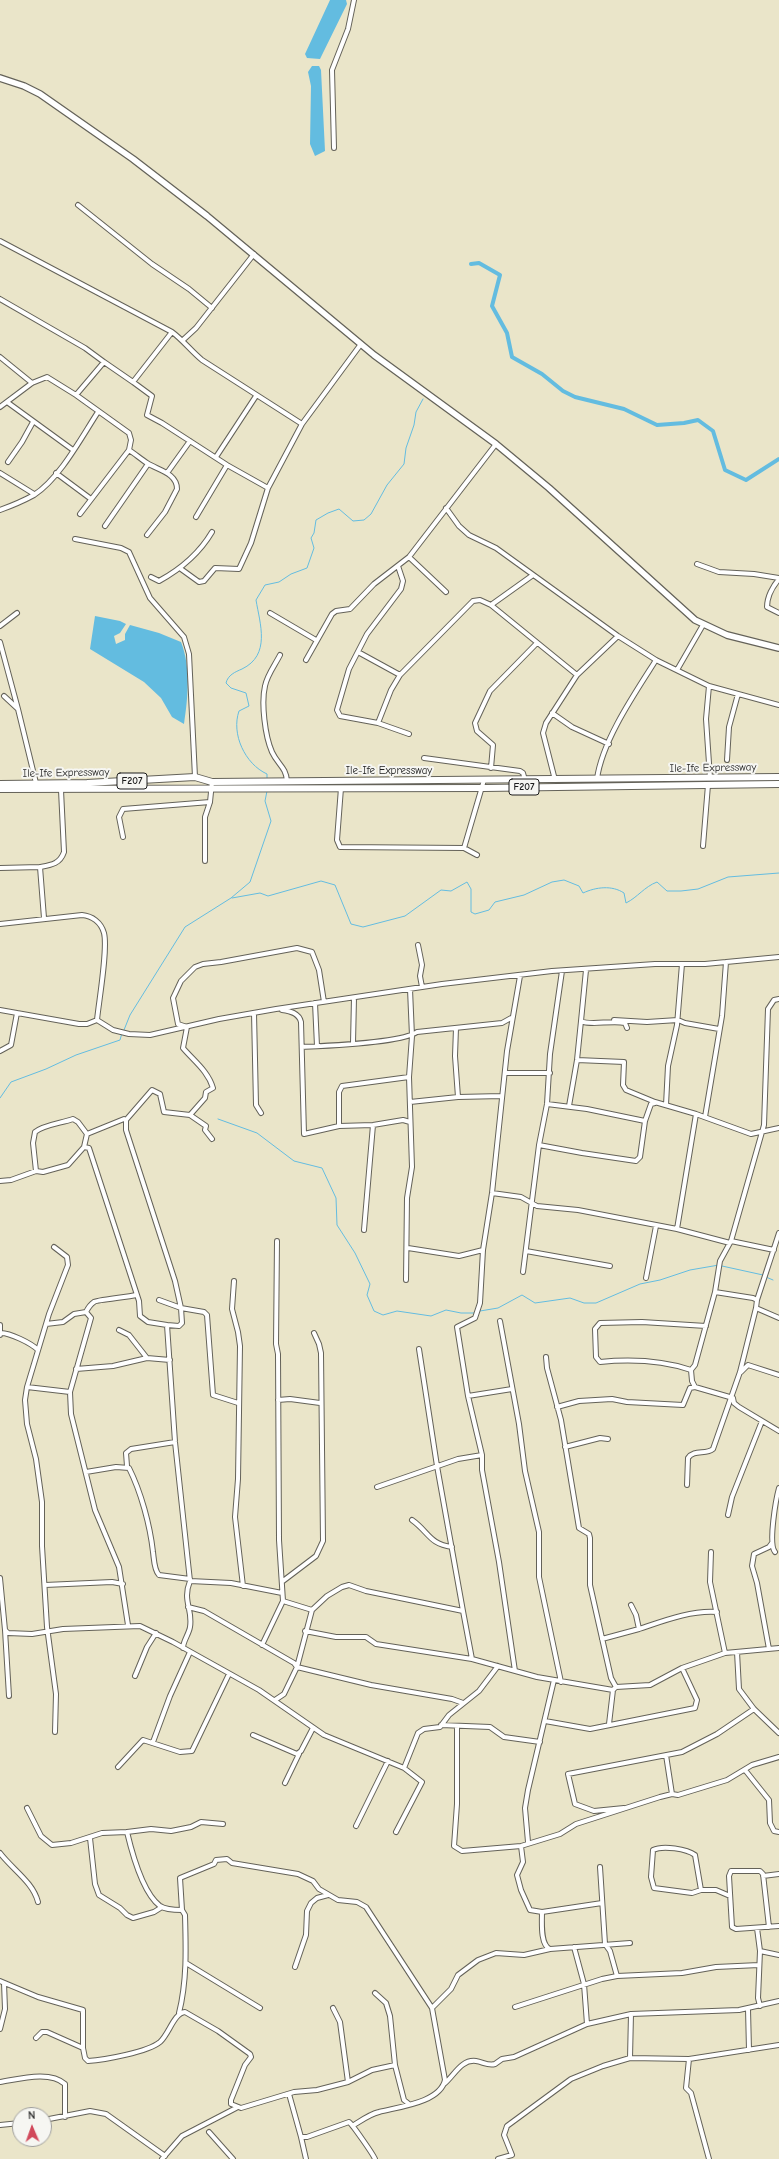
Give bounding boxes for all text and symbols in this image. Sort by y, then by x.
street label: Ile-Ife Expressway [670,761,756,775]
street label: Ile-Ife Expressway [346,764,432,778]
street label: Ile-Ife Expressway [23,766,109,780]
road number: F207 [117,773,147,789]
road number: F207 [509,779,539,795]
north arrow [12,2107,52,2147]
text: N [28,2109,35,2122]

